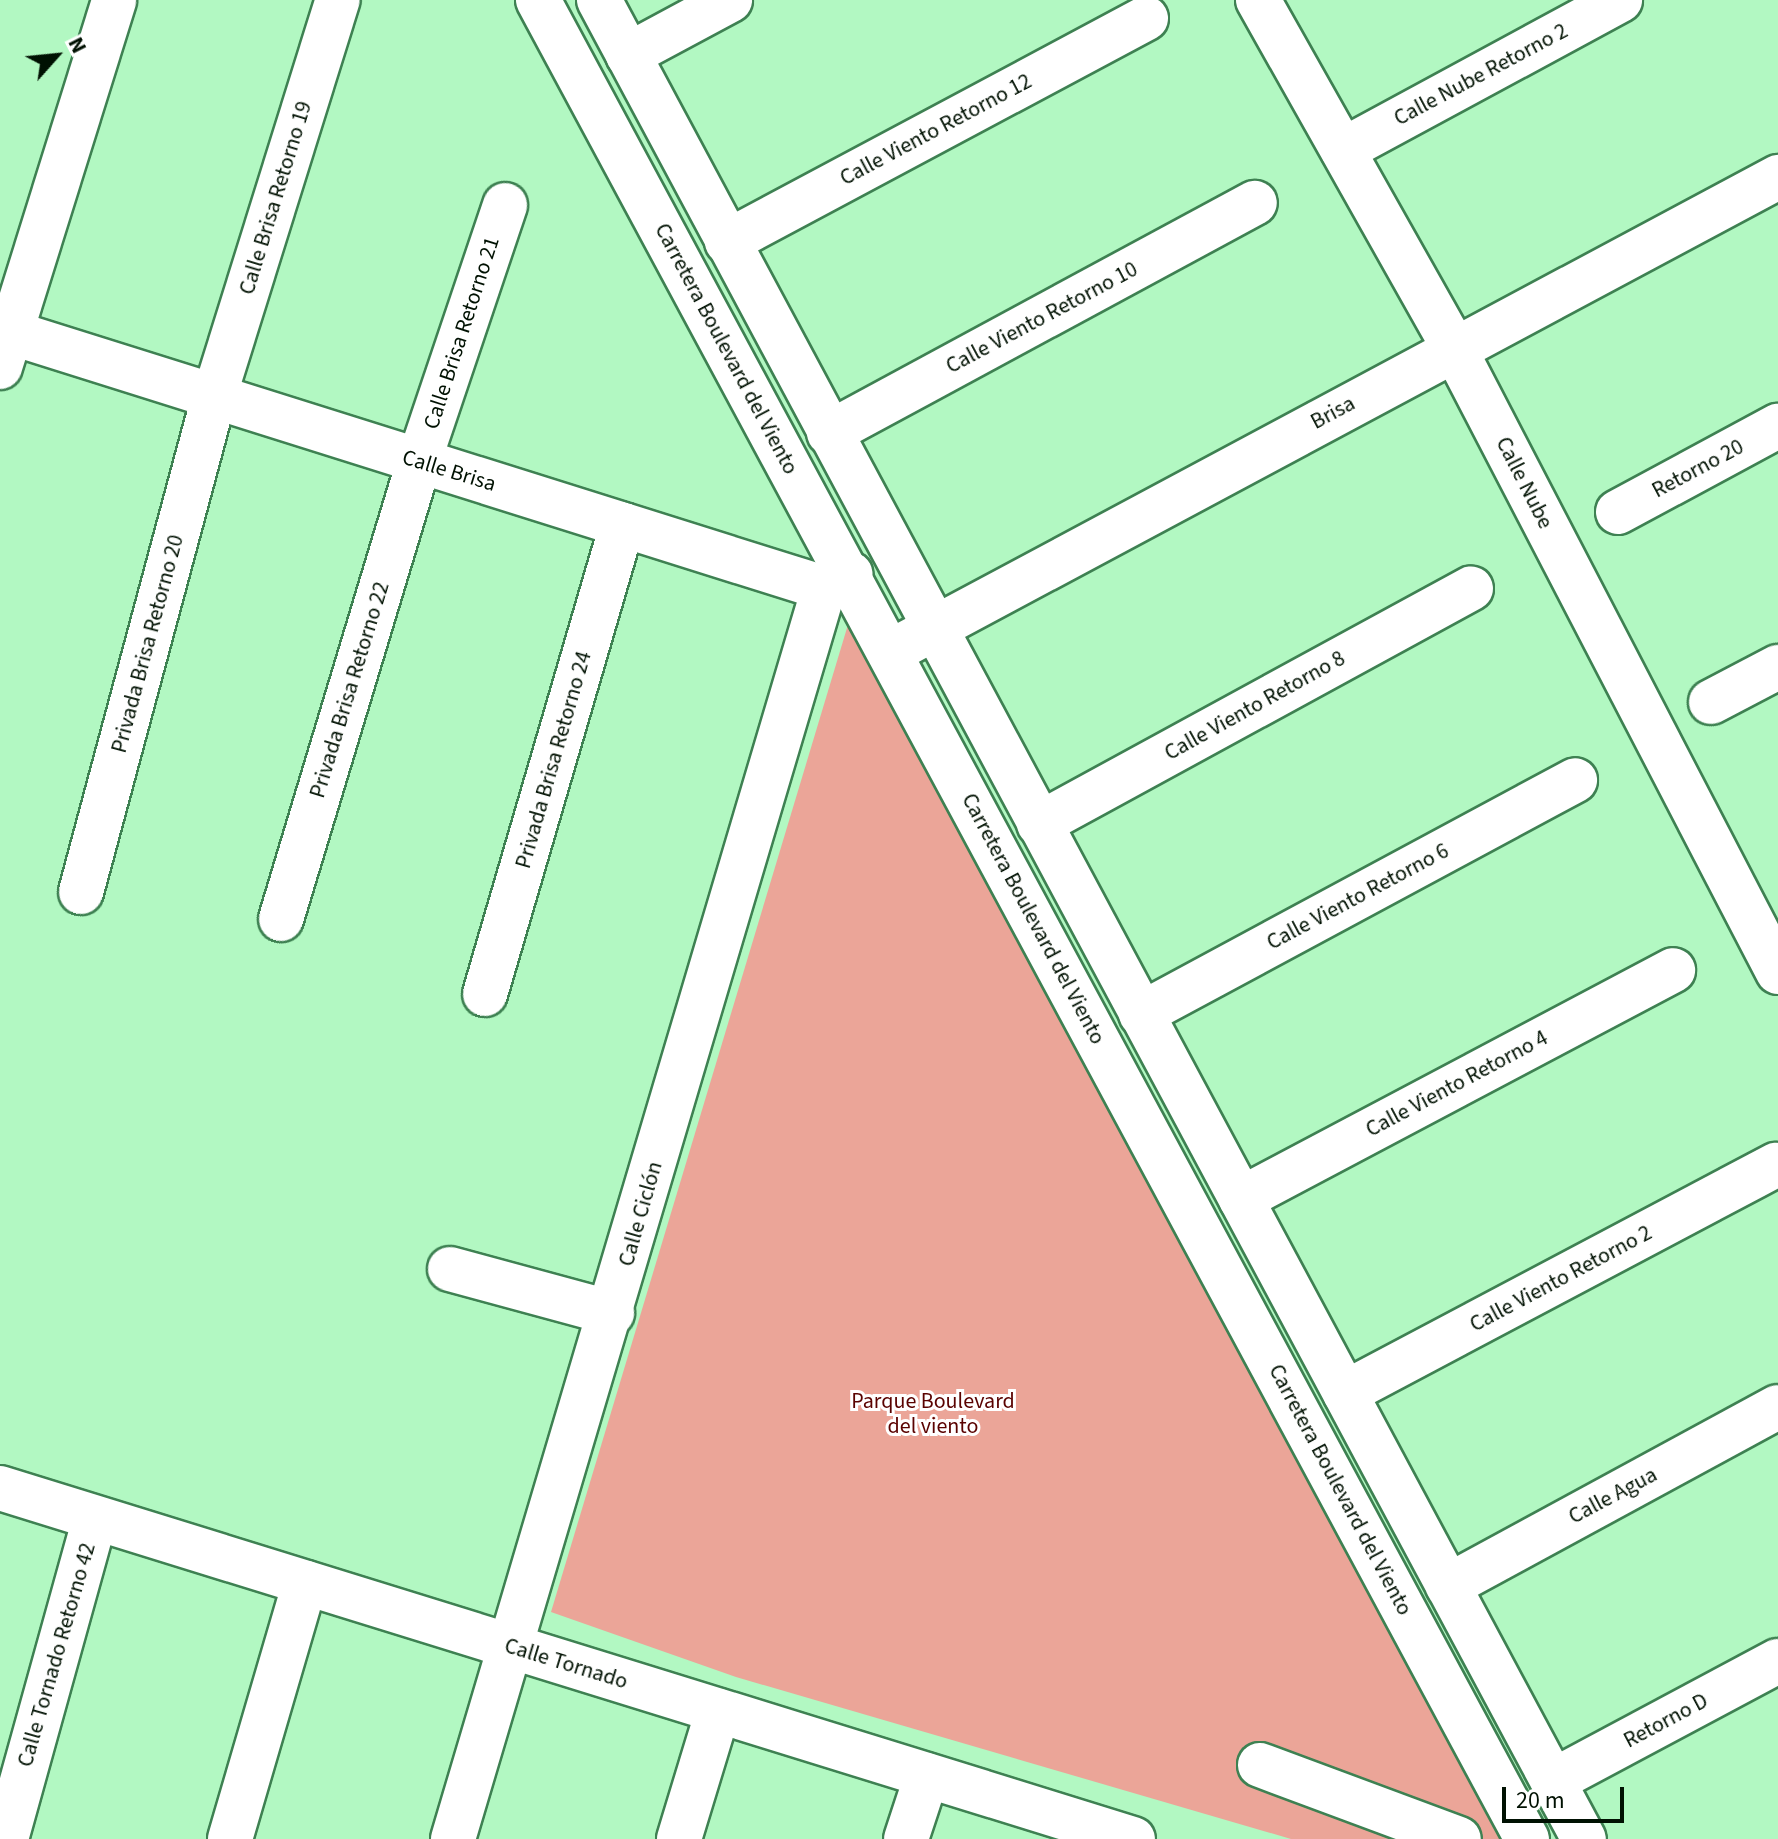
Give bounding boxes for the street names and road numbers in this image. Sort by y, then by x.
street label: Calle Nube Retorno 2 [1390,18,1572,132]
street label: Calle Viento Retorno 12 [836,68,1036,192]
street label: Calle Brisa Retorno 19 [234,98,318,298]
street label: Carretera Boulevard del Viento [649,219,803,479]
street label: Calle Brisa Retorno 21 [418,233,506,433]
street label: Calle Viento Retorno 10 [942,256,1142,380]
street label: Brisa [1306,390,1360,436]
street label: Calle Nube [1490,433,1558,533]
street label: Retorno 20 [1648,434,1748,504]
street label: Calle Brisa [399,444,499,498]
street label: Privada Brisa Retorno 20 [106,532,190,756]
street label: Privada Brisa Retorno 22 [305,579,395,801]
street label: Calle Viento Retorno 8 [1160,645,1350,767]
street label: Privada Brisa Retorno 24 [510,648,598,872]
street label: Carretera Boulevard del Viento [956,789,1110,1049]
street label: Calle Viento Retorno 6 [1262,838,1454,956]
street label: Calle Viento Retorno 4 [1361,1025,1553,1143]
street label: Calle Ciclón [613,1159,669,1269]
street label: Calle Viento Retorno 2 [1465,1220,1657,1338]
street label: Carretera Boulevard del Viento [1263,1360,1417,1620]
street label: Calle Agua [1564,1462,1662,1530]
street label: Calle Tornado Retorno 42 [12,1540,102,1770]
street label: Calle Tornado [501,1633,631,1695]
street label: Retorno D [1619,1688,1713,1754]

